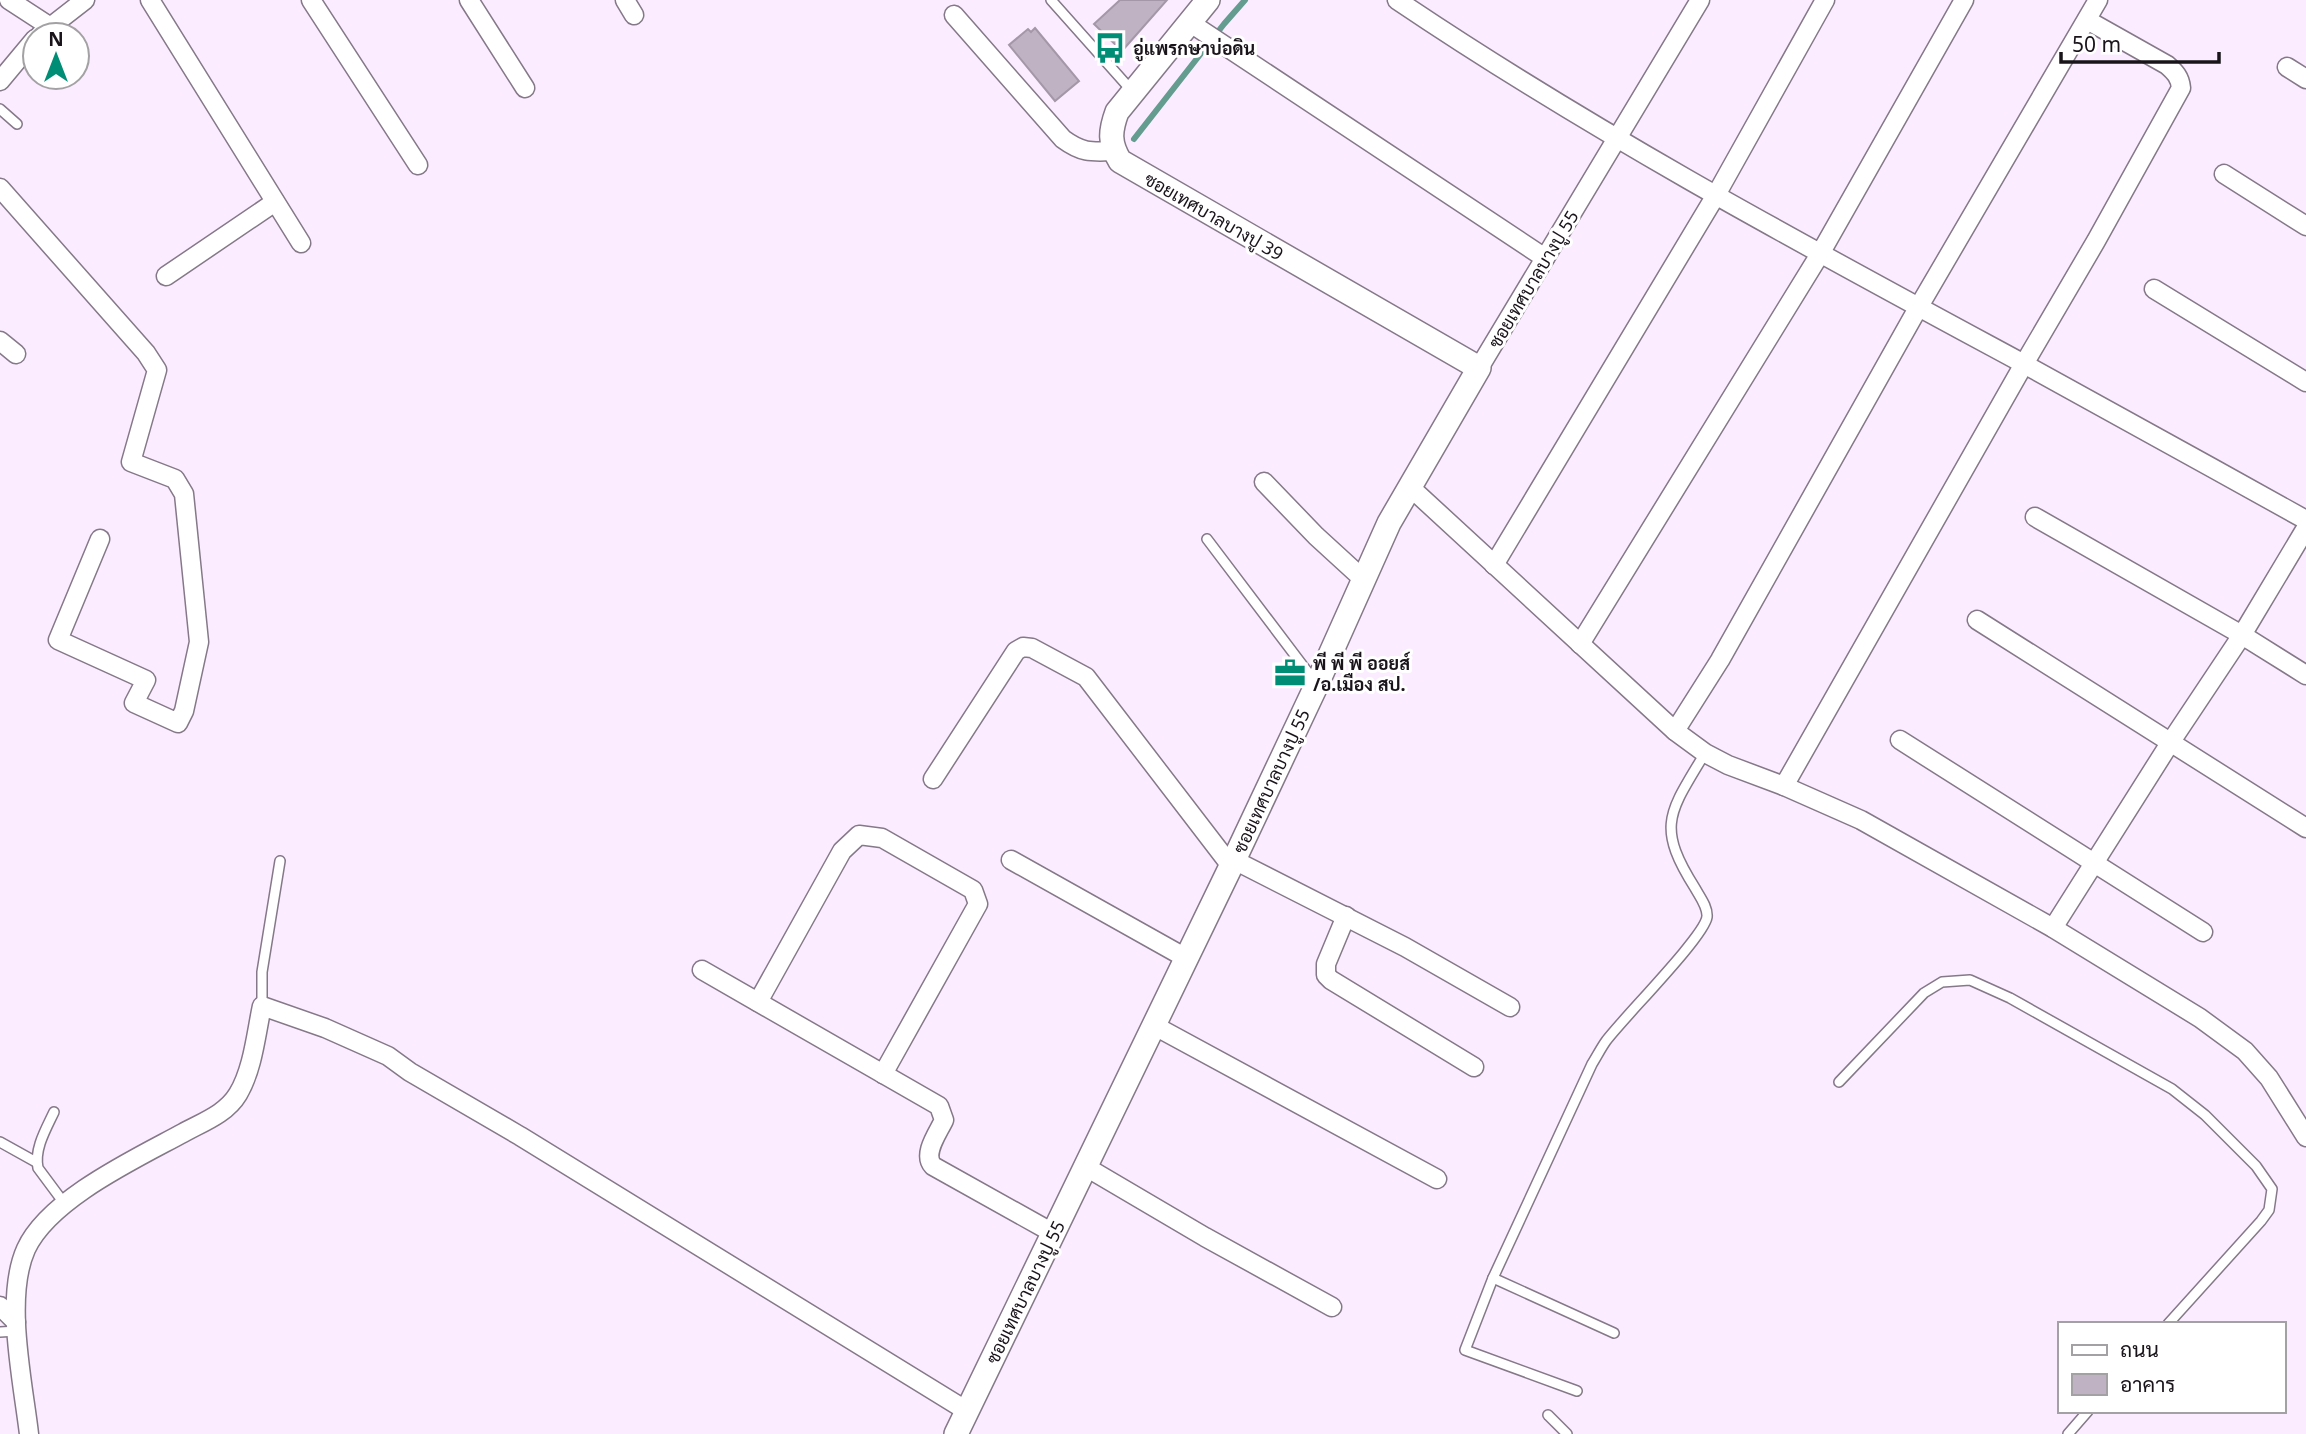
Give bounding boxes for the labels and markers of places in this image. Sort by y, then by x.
bus stop icon: อู่แพรกษาบ่อดิน [1093,31,1127,65]
place label: อู่แพรกษาบ่อดิน [1133,36,1255,62]
place label: พี พี พี ออยส์ /อ.เมือง สป. [1313,651,1411,696]
office icon: พี พี พี ออยส์ /อ.เมือง สป. [1273,656,1307,690]

